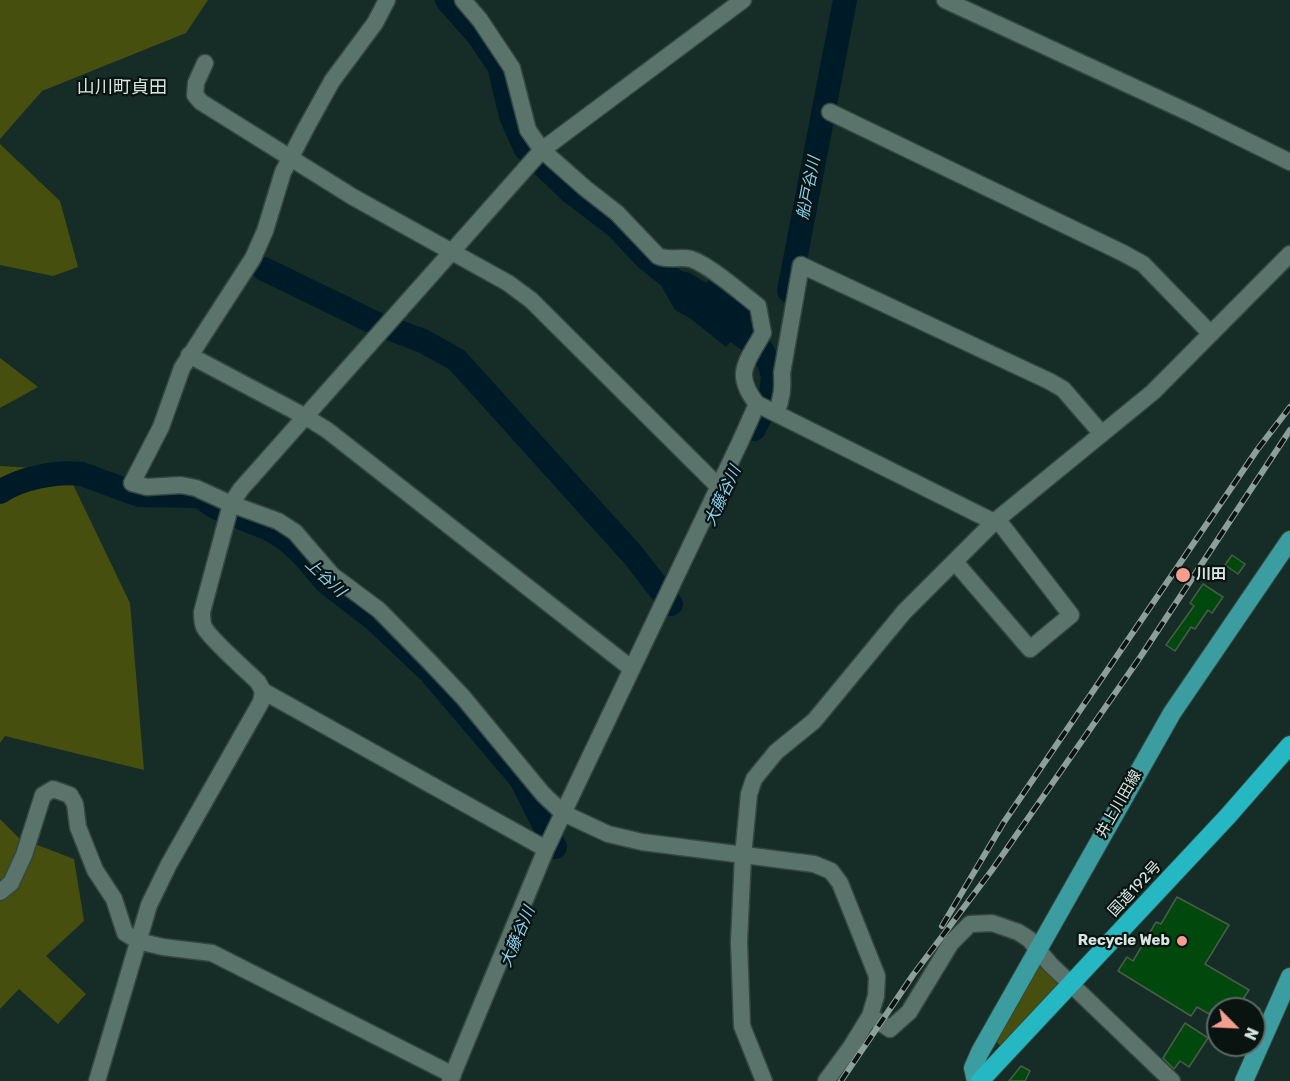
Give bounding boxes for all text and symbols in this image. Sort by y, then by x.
district label: 山川町貞田 [77,77,167,99]
water label: 船戸谷川 [793,155,825,221]
water label: 大藤谷川 [701,463,745,529]
water label: 上谷川 [301,555,349,601]
marker: 川田 [1174,566,1192,584]
place label: 川田 [1196,566,1226,584]
street label: 井上川田線 [1092,767,1146,841]
street label: 国道192号 [1105,858,1165,920]
water label: 大藤谷川 [497,904,539,970]
place label: Recycle Web [1078,932,1170,950]
marker: Recycle Web [1175,934,1189,948]
north arrow [1206,997,1266,1057]
text: N [1240,1025,1262,1043]

